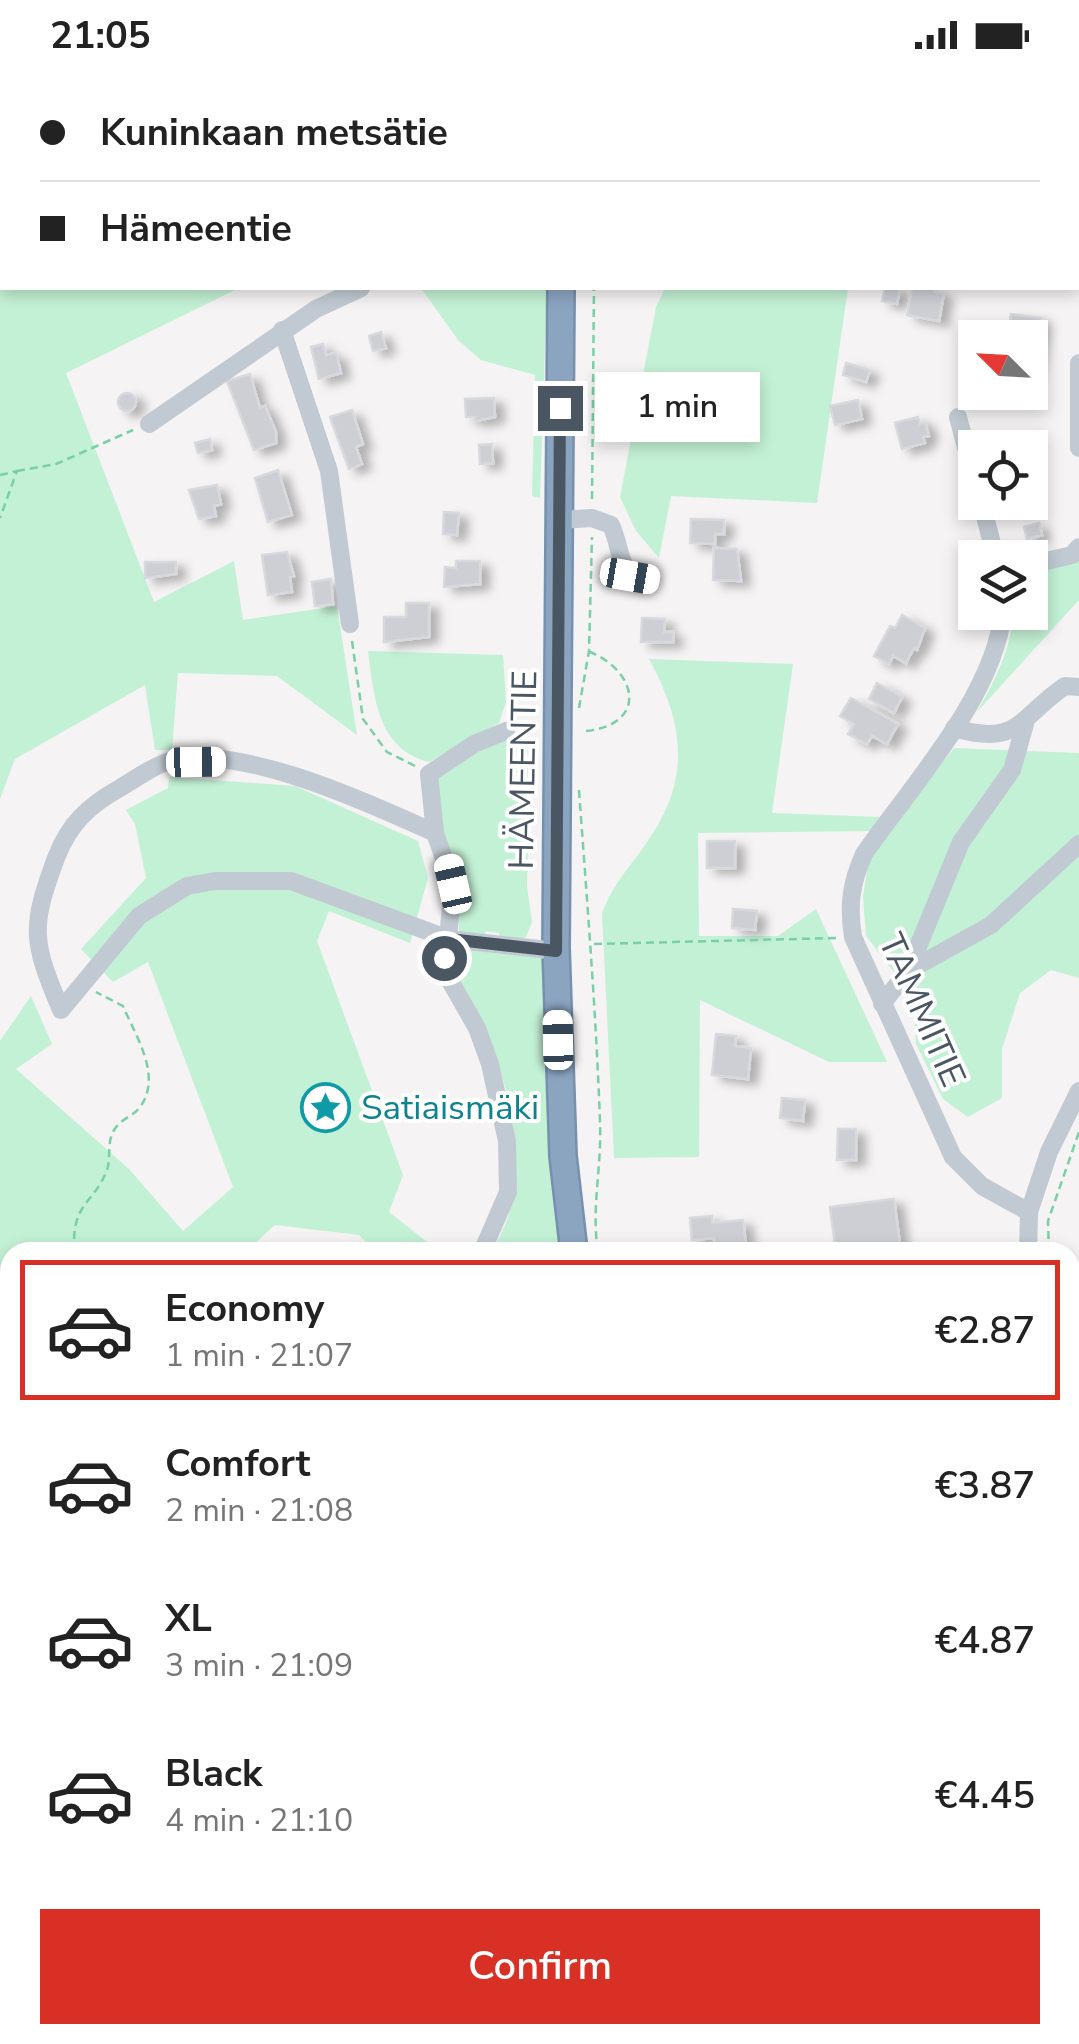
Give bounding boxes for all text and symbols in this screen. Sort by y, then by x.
text: 21:05 [50,10,151,61]
text: Kuninkaan metsätie [100,107,448,158]
text: Hämeentie [100,203,292,254]
north arrow [958,320,1048,410]
map controls [958,320,1048,630]
callout: 1 min [595,373,760,443]
text: 1 min [637,385,718,428]
route end [538,386,583,431]
button: locate [958,430,1048,520]
button: layers [958,540,1048,630]
car [598,556,662,596]
street label: HÄMEENTIE [498,670,548,870]
car [166,746,226,778]
car [432,851,474,917]
street label: TAMMITIE [867,926,977,1094]
route start [422,936,467,981]
car [542,1010,574,1070]
place icon: Satiaismäki [300,1081,352,1133]
place label: Satiaismäki [361,1084,539,1131]
text: Economy [165,1283,324,1334]
icon: car [45,1285,135,1375]
text: €2.87 [935,1305,1035,1356]
text: 1 min · 21:07 [165,1334,353,1377]
text: Comfort [165,1438,310,1489]
icon: car [45,1440,135,1530]
text: €3.87 [935,1460,1035,1511]
text: 2 min · 21:08 [165,1489,353,1532]
text: XL [165,1593,212,1644]
icon: car [45,1595,135,1685]
text: €4.87 [935,1615,1035,1666]
text: 3 min · 21:09 [165,1644,353,1687]
text: Black [165,1748,262,1799]
icon: car [45,1750,135,1840]
text: €4.45 [935,1770,1035,1821]
text: 4 min · 21:10 [165,1799,353,1842]
button: Confirm [40,1909,1040,2024]

